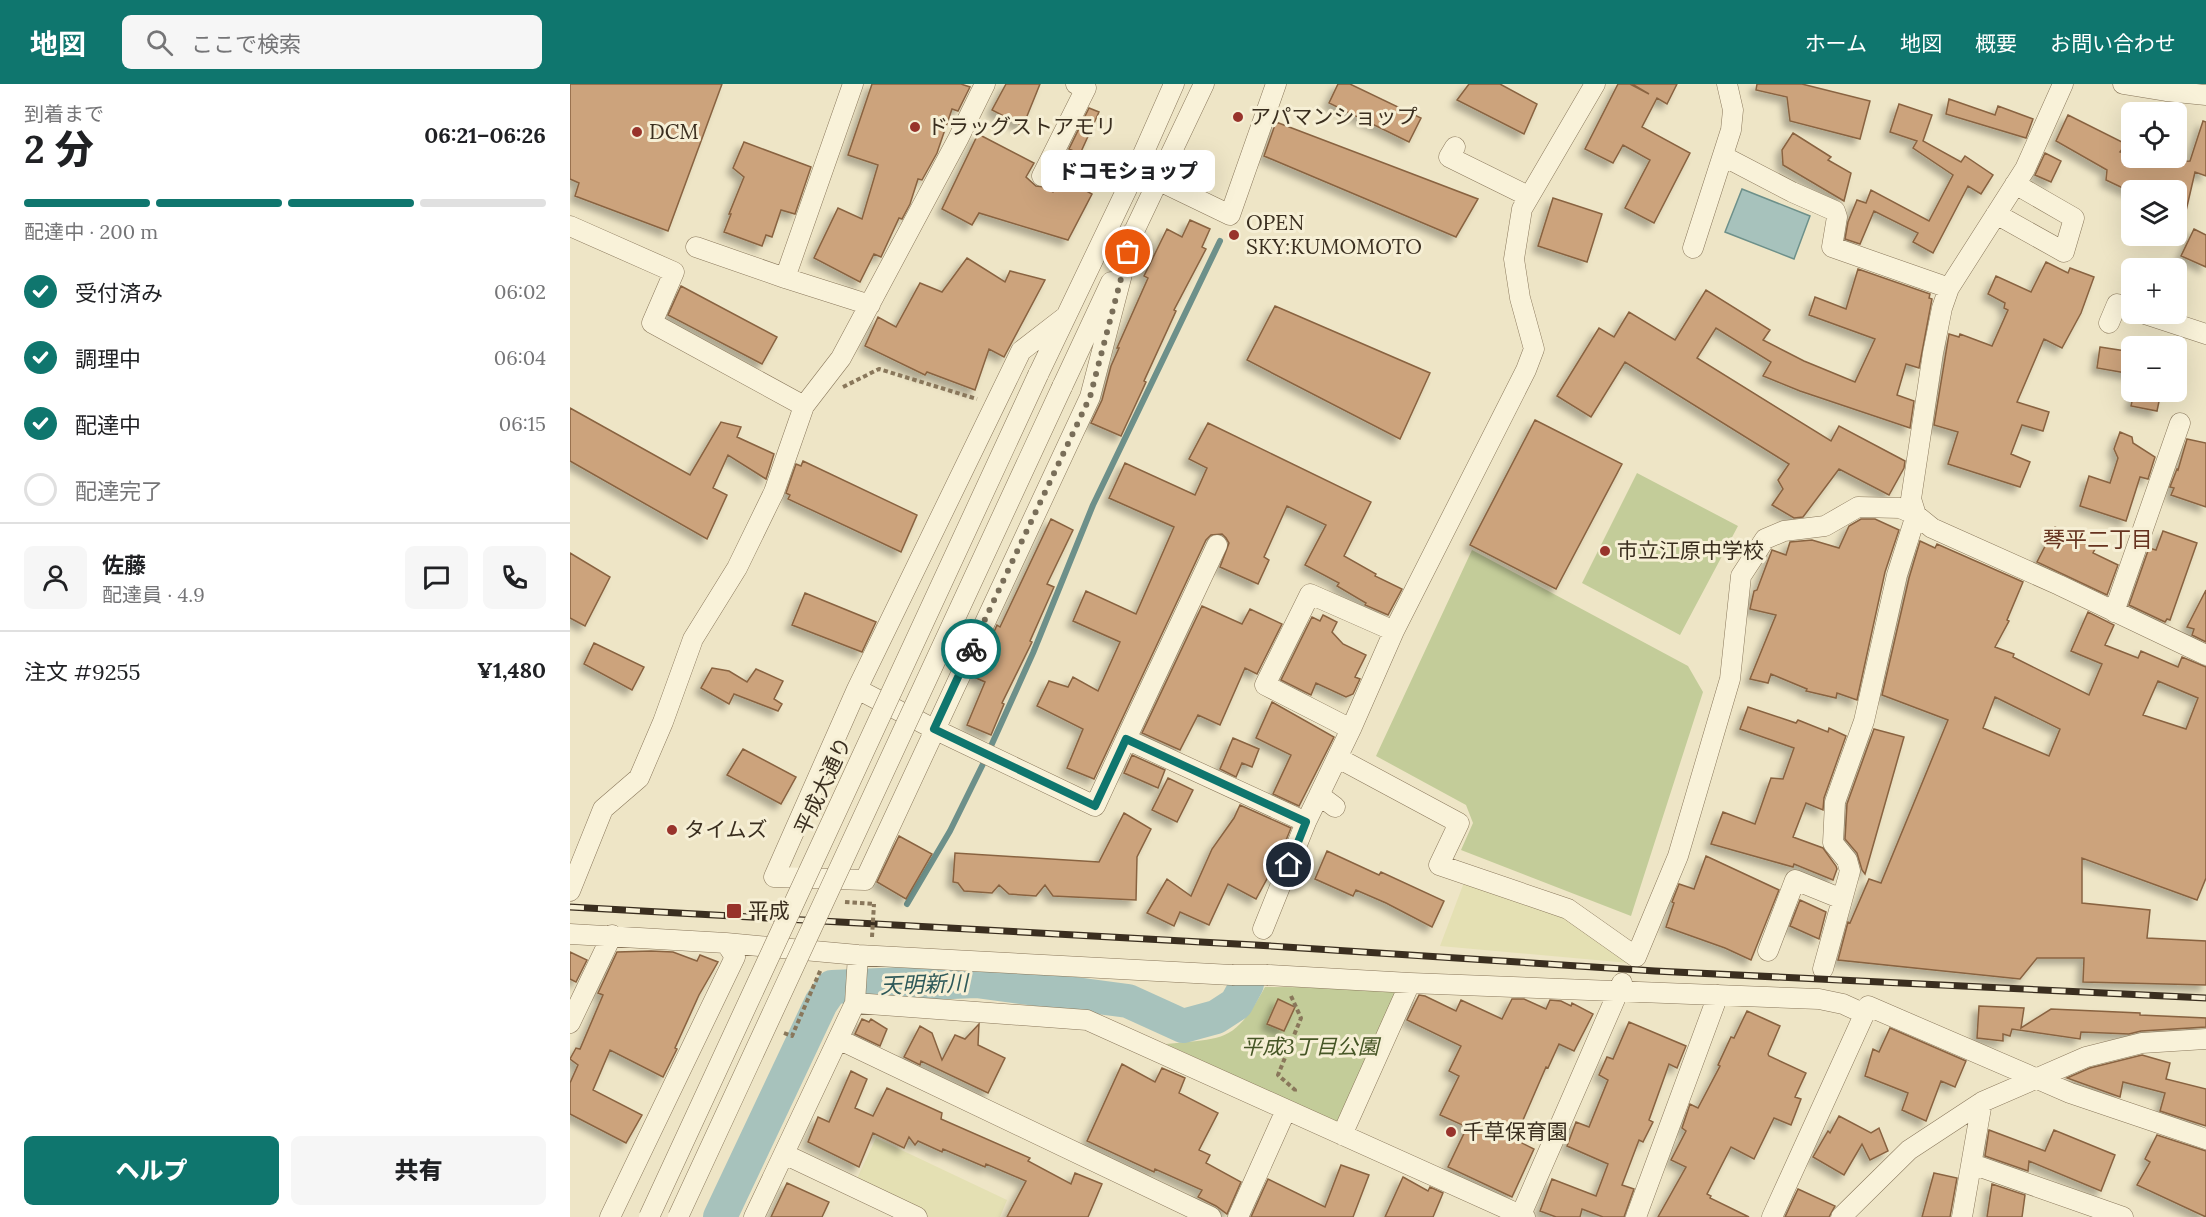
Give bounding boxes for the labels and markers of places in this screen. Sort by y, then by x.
place label: アパマンショップ [1250,103,1418,130]
marker: アパマンショップ [1231,110,1245,124]
place label: ドラッグストアモリ [927,113,1116,140]
place label: DCM [649,118,699,145]
marker: ドラッグストアモリ [908,120,922,134]
marker: DCM [630,125,644,139]
callout: ドコモショップ [1041,150,1215,192]
place label: OPEN SKY:KUMOMOTO [1246,209,1422,260]
pin [1102,226,1153,277]
marker: OPEN SKY:KUMOMOTO [1227,228,1241,242]
place label: 市立江原中学校 [1617,537,1764,564]
marker: 市立江原中学校 [1598,544,1612,558]
place label: タイムズ [684,816,768,843]
marker: タイムズ [665,823,679,837]
pin [1263,839,1314,890]
place label: 平成 [748,897,790,924]
marker: 平成 [725,902,743,920]
place label: 千草保育園 [1463,1118,1568,1145]
marker: 千草保育園 [1444,1125,1458,1139]

